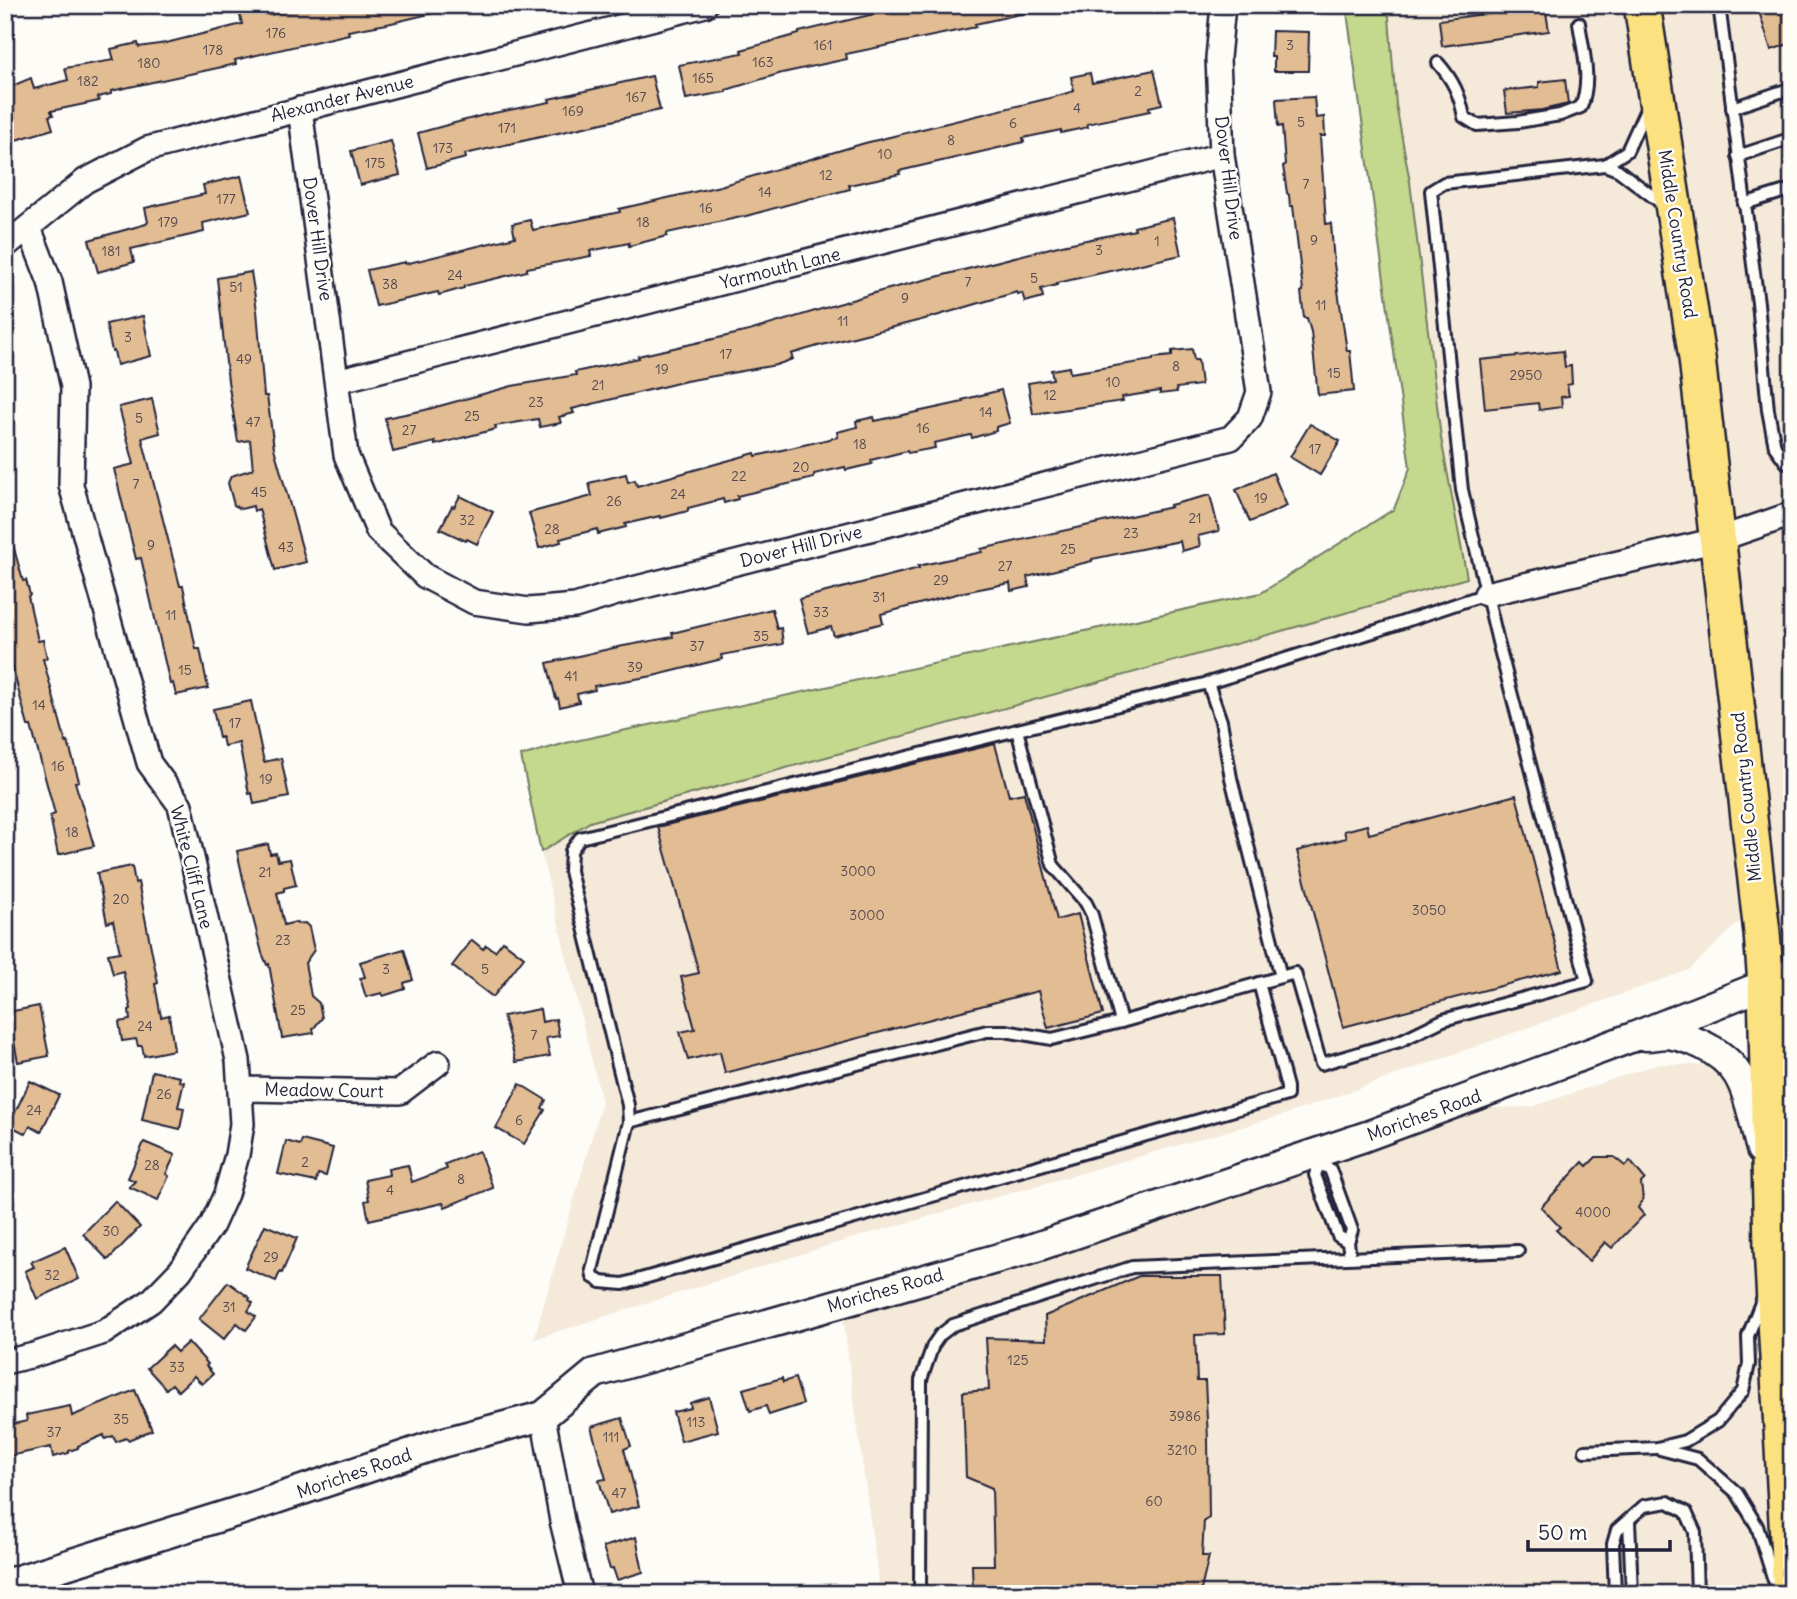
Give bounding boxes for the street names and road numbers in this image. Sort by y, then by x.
street label: Alexander Avenue [268,69,416,127]
street label: Dover Hill Drive [1210,115,1248,241]
street label: Middle Country Road [1653,148,1703,320]
street label: Dover Hill Drive [298,176,338,302]
street label: Yarmouth Lane [717,242,843,294]
street label: Dover Hill Drive [738,520,864,572]
street label: Middle Country Road [1726,711,1766,883]
street label: White Cliff Lane [166,803,218,931]
street label: Meadow Court [264,1077,384,1103]
street label: Moriches Road [1364,1084,1485,1146]
street label: Moriches Road [824,1262,946,1318]
street label: Moriches Road [294,1442,415,1503]

